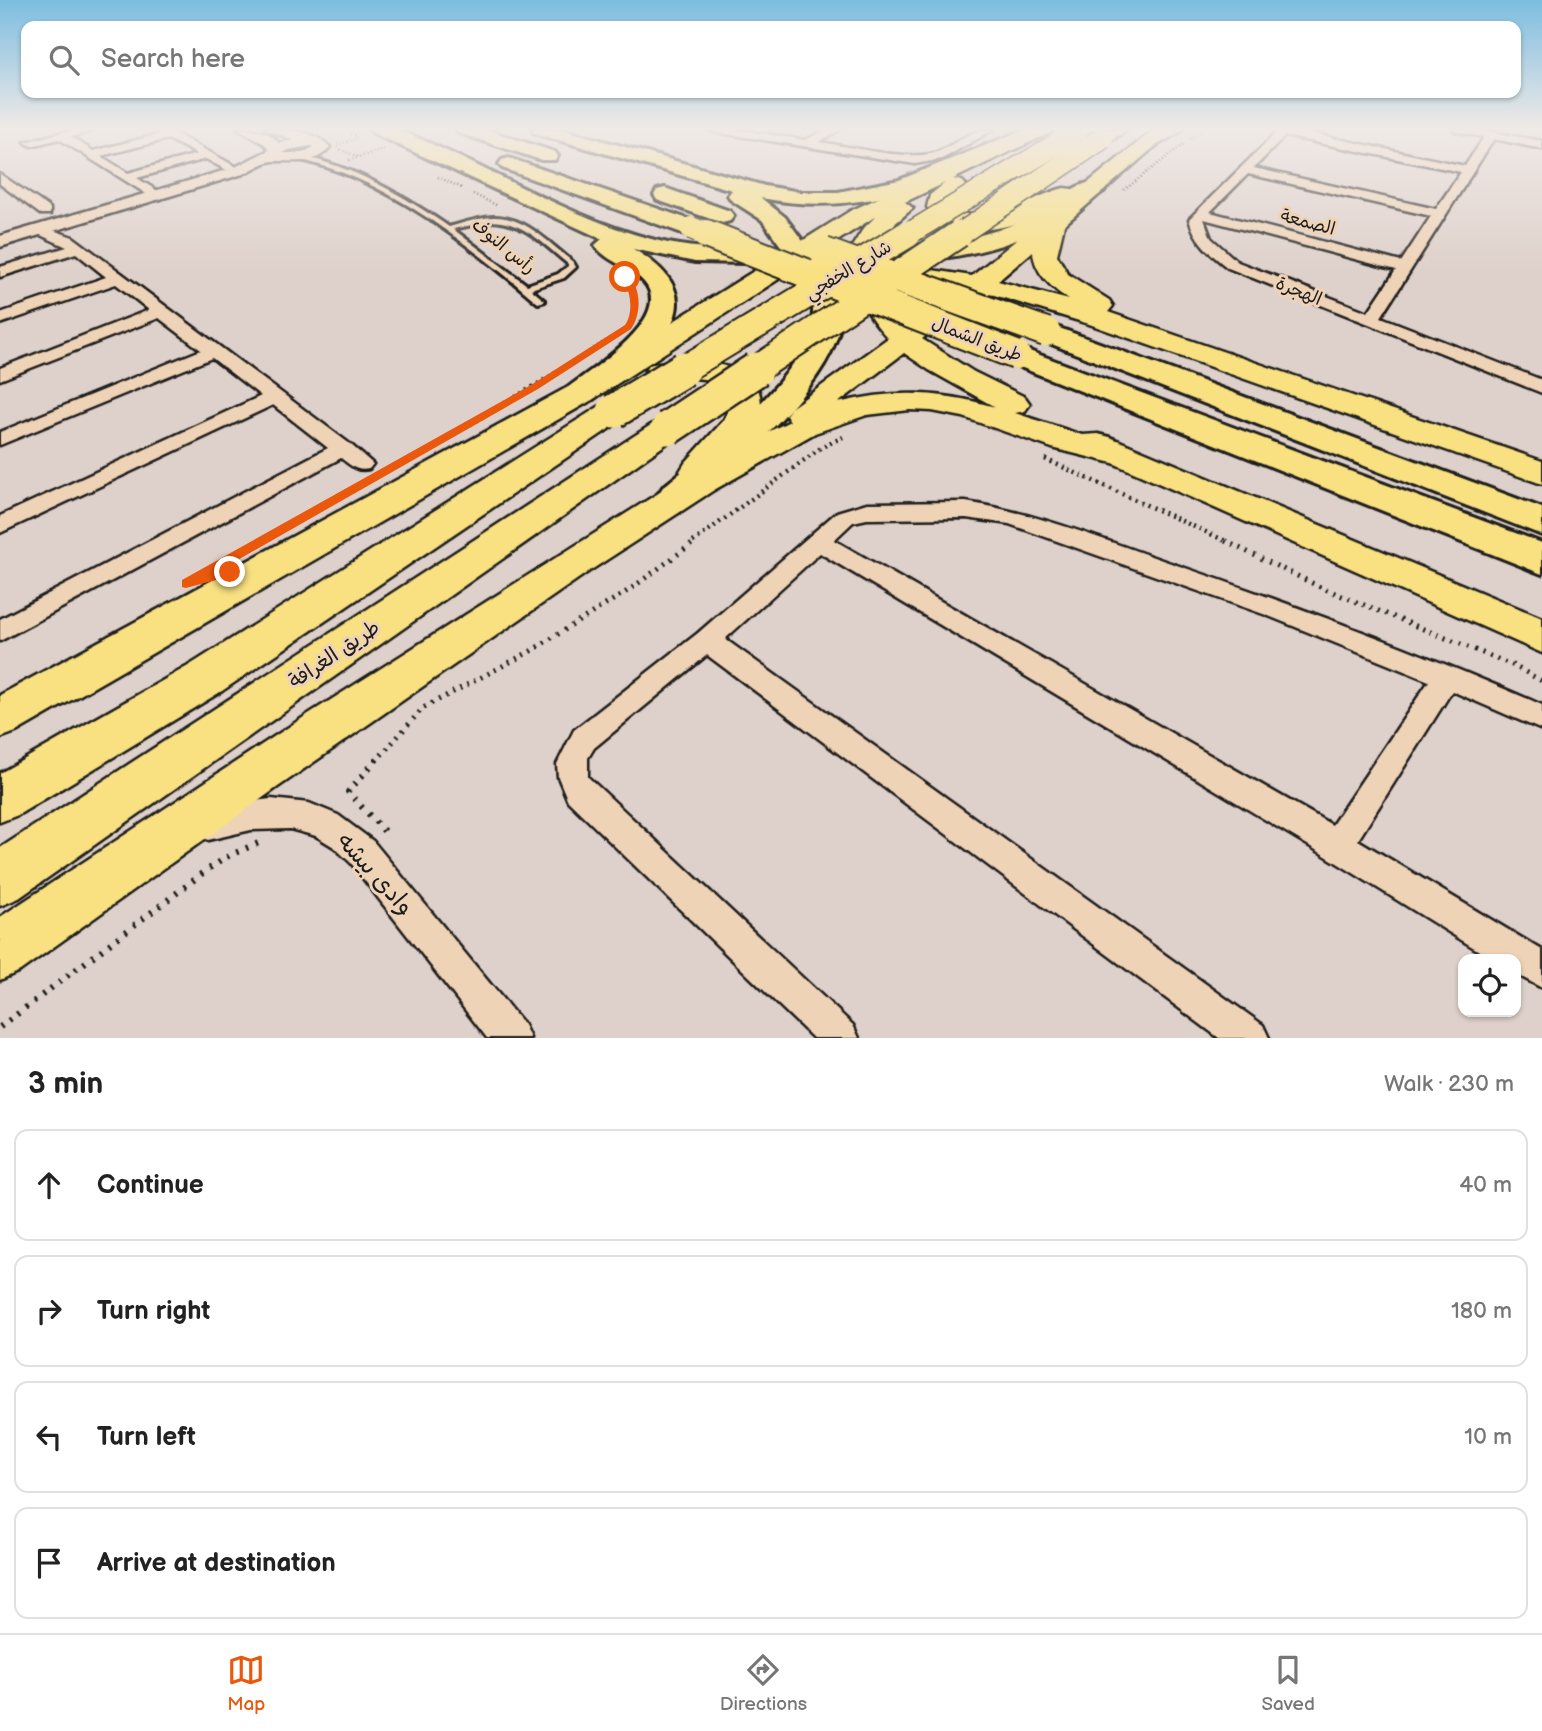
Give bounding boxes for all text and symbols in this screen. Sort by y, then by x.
search box [21,21,1521,98]
icon: search [45,41,83,79]
text: Search here [101,44,245,75]
street label: الصمعة [1278,205,1337,240]
street label: رأس النوف [468,214,540,278]
street label: شارع الخفجي [801,236,898,309]
route start [609,261,640,292]
street label: الهجرة [1273,273,1325,310]
street label: طريق الشمال [929,313,1025,366]
route end [214,556,245,587]
street label: طريق الغرافة [284,615,385,694]
street label: وادى بيشه [331,827,420,922]
map controls [1458,954,1521,1017]
button: locate [1458,954,1521,1017]
text: 3 min [28,1066,103,1102]
text: Walk · 230 m [1384,1070,1514,1098]
icon: ahead [30,1166,68,1204]
text: Continue [97,1170,204,1201]
text: 40 m [1459,1171,1512,1199]
icon: right [30,1292,68,1330]
text: Turn right [97,1296,210,1327]
text: 180 m [1451,1297,1512,1325]
icon: left [30,1418,68,1456]
text: Turn left [97,1422,196,1453]
text: 10 m [1464,1423,1512,1451]
icon: arrive [30,1544,68,1582]
text: Arrive at destination [97,1548,336,1579]
tab: Map [227,1651,265,1716]
tab: Directions [720,1651,807,1716]
tab: Saved [1261,1651,1315,1716]

